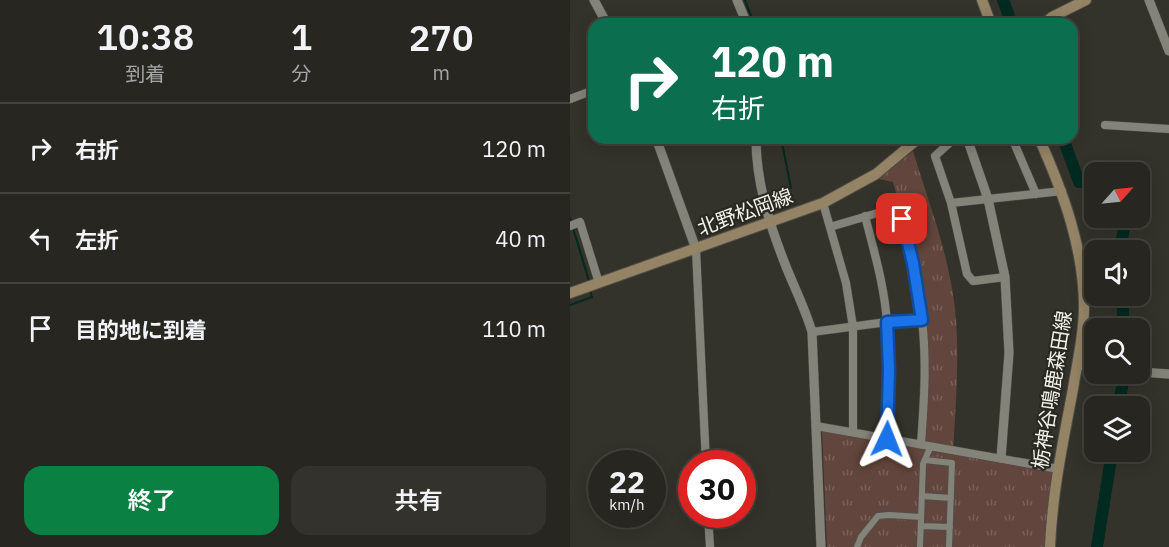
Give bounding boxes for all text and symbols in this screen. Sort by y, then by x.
text: 10:38 [96,13,194,60]
text: 1 [291,13,312,60]
text: 270 [409,14,474,61]
text: 120 m [711,34,834,89]
icon: right [612,42,690,120]
text: m [432,59,450,86]
text: 到着 [125,60,165,87]
text: 分 [292,60,312,87]
text: 右折 [711,90,765,125]
icon: right [24,132,57,165]
text: 120 m [482,134,546,163]
text: 右折 [75,135,119,164]
north arrow [1084,162,1150,228]
map controls [1084,162,1150,462]
street label: 北野松岡線 [693,182,796,241]
pin [876,193,927,244]
icon: arrive [885,202,918,235]
icon: left [24,222,57,255]
text: 40 m [495,224,546,253]
text: 左折 [75,225,119,254]
button: sound [1084,240,1150,306]
street label: 栃神谷鳴鹿森田線 [1026,309,1077,471]
icon: arrive [24,312,57,345]
text: 110 m [482,314,546,343]
text: 目的地に到着 [75,315,207,344]
button: search [1084,318,1150,384]
button: layers [1084,396,1150,462]
position arrow [855,407,919,471]
speed limit sign: 30 [678,450,756,528]
text: 22 [609,462,645,501]
button: 終了 [24,466,279,535]
button: 共有 [291,466,546,535]
text: km/h [609,495,645,514]

